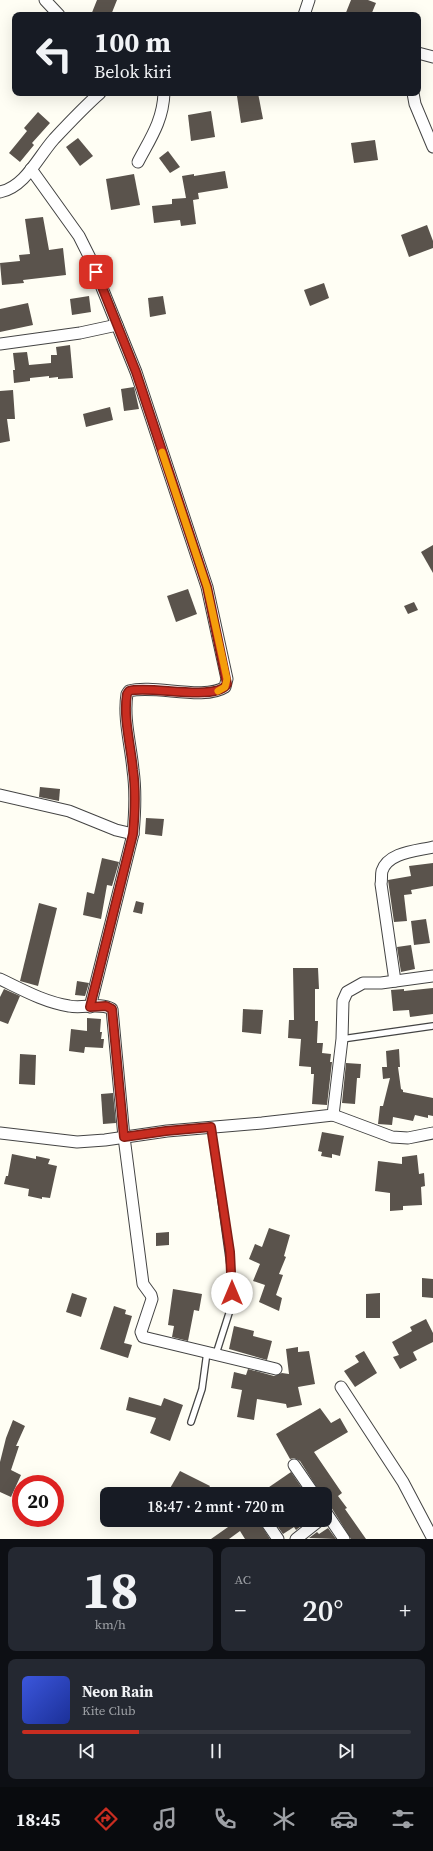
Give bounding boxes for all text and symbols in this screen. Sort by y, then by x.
text: 100 m [94,23,171,61]
icon: left [28,28,80,80]
text: Belok kiri [94,59,172,84]
pin [79,255,113,289]
icon: arrive [85,261,107,283]
position arrow [211,1272,253,1314]
speed limit sign: 20 [12,1475,64,1527]
text: 18:47 · 2 mnt · 720 m [147,1496,285,1517]
text: 18 [82,1554,138,1625]
text: AC [235,1571,251,1588]
text: 20° [302,1590,343,1631]
text: − [235,1595,246,1625]
text: + [399,1595,411,1625]
text: km/h [95,1616,126,1633]
text: Neon Rain [82,1681,153,1702]
text: Kite Club [82,1702,135,1719]
icon: previous [76,1740,98,1762]
icon: pause [205,1740,227,1762]
icon: next [335,1740,357,1762]
icon: directions [92,1805,120,1833]
icon: music [151,1805,179,1833]
icon: phone [211,1805,239,1833]
icon: climate [270,1805,298,1833]
icon: car [330,1805,358,1833]
icon: filters [389,1805,417,1833]
text: 18:45 [16,1807,60,1832]

